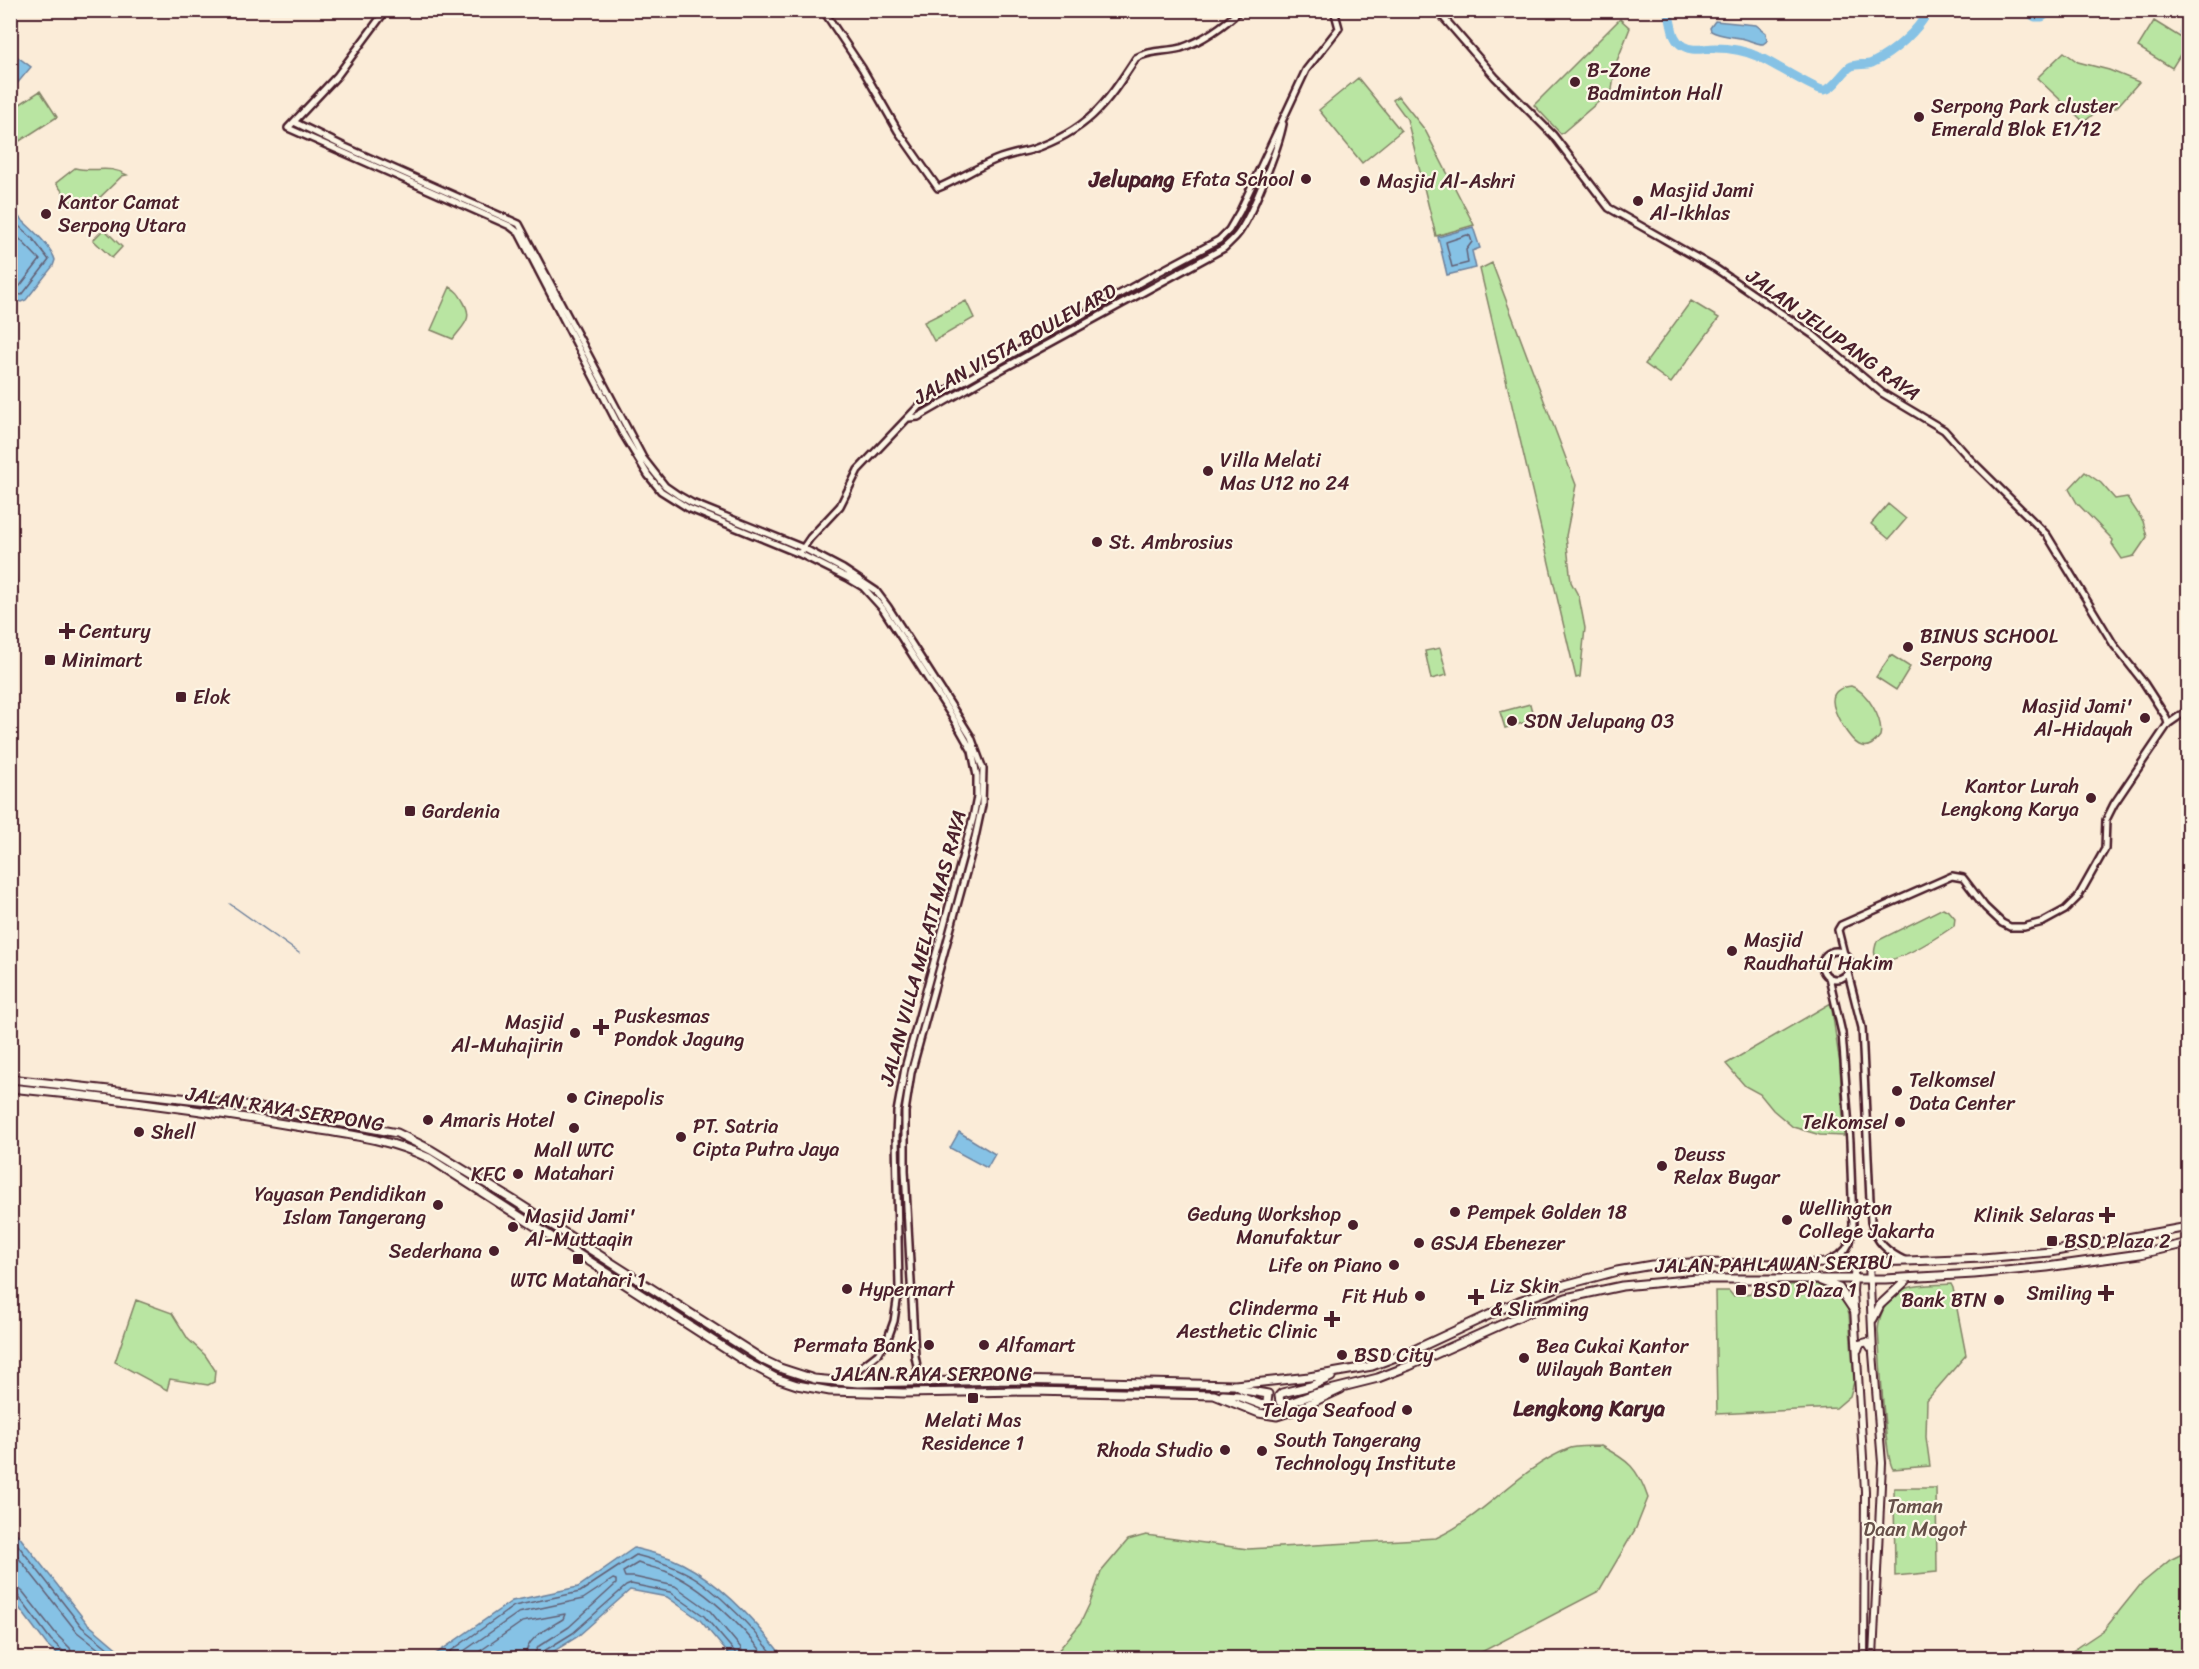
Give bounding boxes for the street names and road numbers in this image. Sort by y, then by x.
street label: JALAN JELUPANG RAYA [1737,259,1928,410]
street label: JALAN VISTA BOULEVARD [906,273,1123,415]
street label: JALAN VILLA MELATI MAS RAYA [869,806,977,1091]
street label: JALAN RAYA SERPONG [182,1076,387,1142]
street label: JALAN PAHLAWAN SERIBU [1654,1244,1893,1284]
street label: JALAN RAYA SERPONG [831,1357,1033,1392]

